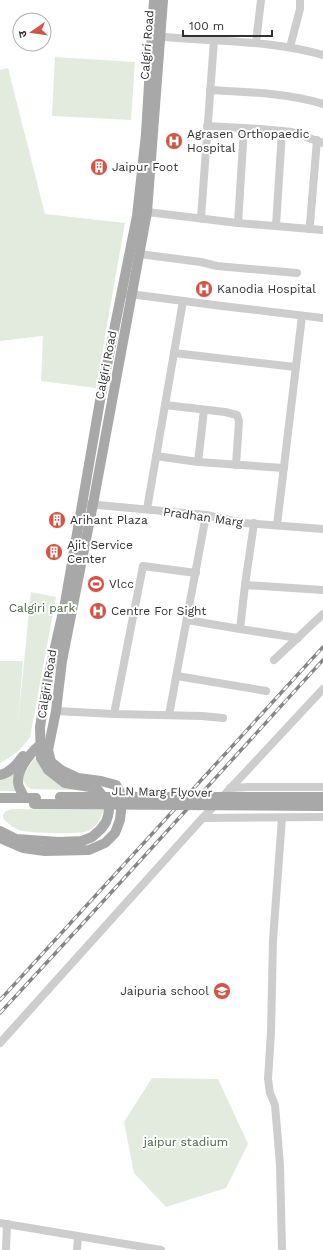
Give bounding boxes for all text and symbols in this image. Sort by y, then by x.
street label: Calgiri Road [138,10,156,80]
north arrow [12,12,52,52]
scale bar [183,12,272,38]
text: 100 m [189,19,224,33]
text: उ [16,29,30,39]
place label: Agrasen Orthopaedic Hospital [187,127,310,155]
hospital icon: Agrasen Orthopaedic Hospital [164,131,184,151]
building icon: Jaipur Foot [89,157,109,177]
place label: Jaipur Foot [112,160,178,174]
hospital icon: Kanodia Hospital [194,279,214,299]
place label: Kanodia Hospital [217,282,316,296]
street label: Calgiri Road [92,329,120,401]
street label: Pradhan Marg [162,504,244,530]
building icon: Arihant Plaza [47,510,67,530]
place label: Arihant Plaza [70,513,148,527]
place label: Ajit Service Center [67,538,133,566]
building icon: Ajit Service Center [44,542,64,562]
sports icon: Vlcc [86,574,106,594]
place label: Vlcc [109,577,134,591]
park label: Calgiri park [9,601,75,615]
hospital icon: Centre For Sight [88,601,108,621]
place label: Centre For Sight [111,604,206,618]
street label: Calgiri Road [35,648,59,720]
street label: JLN Marg Flyover [111,784,213,800]
school or university icon: Jaipuria school [212,981,232,1001]
place label: Jaipuria school [120,984,209,998]
park label: jaipur stadium [143,1135,228,1149]

